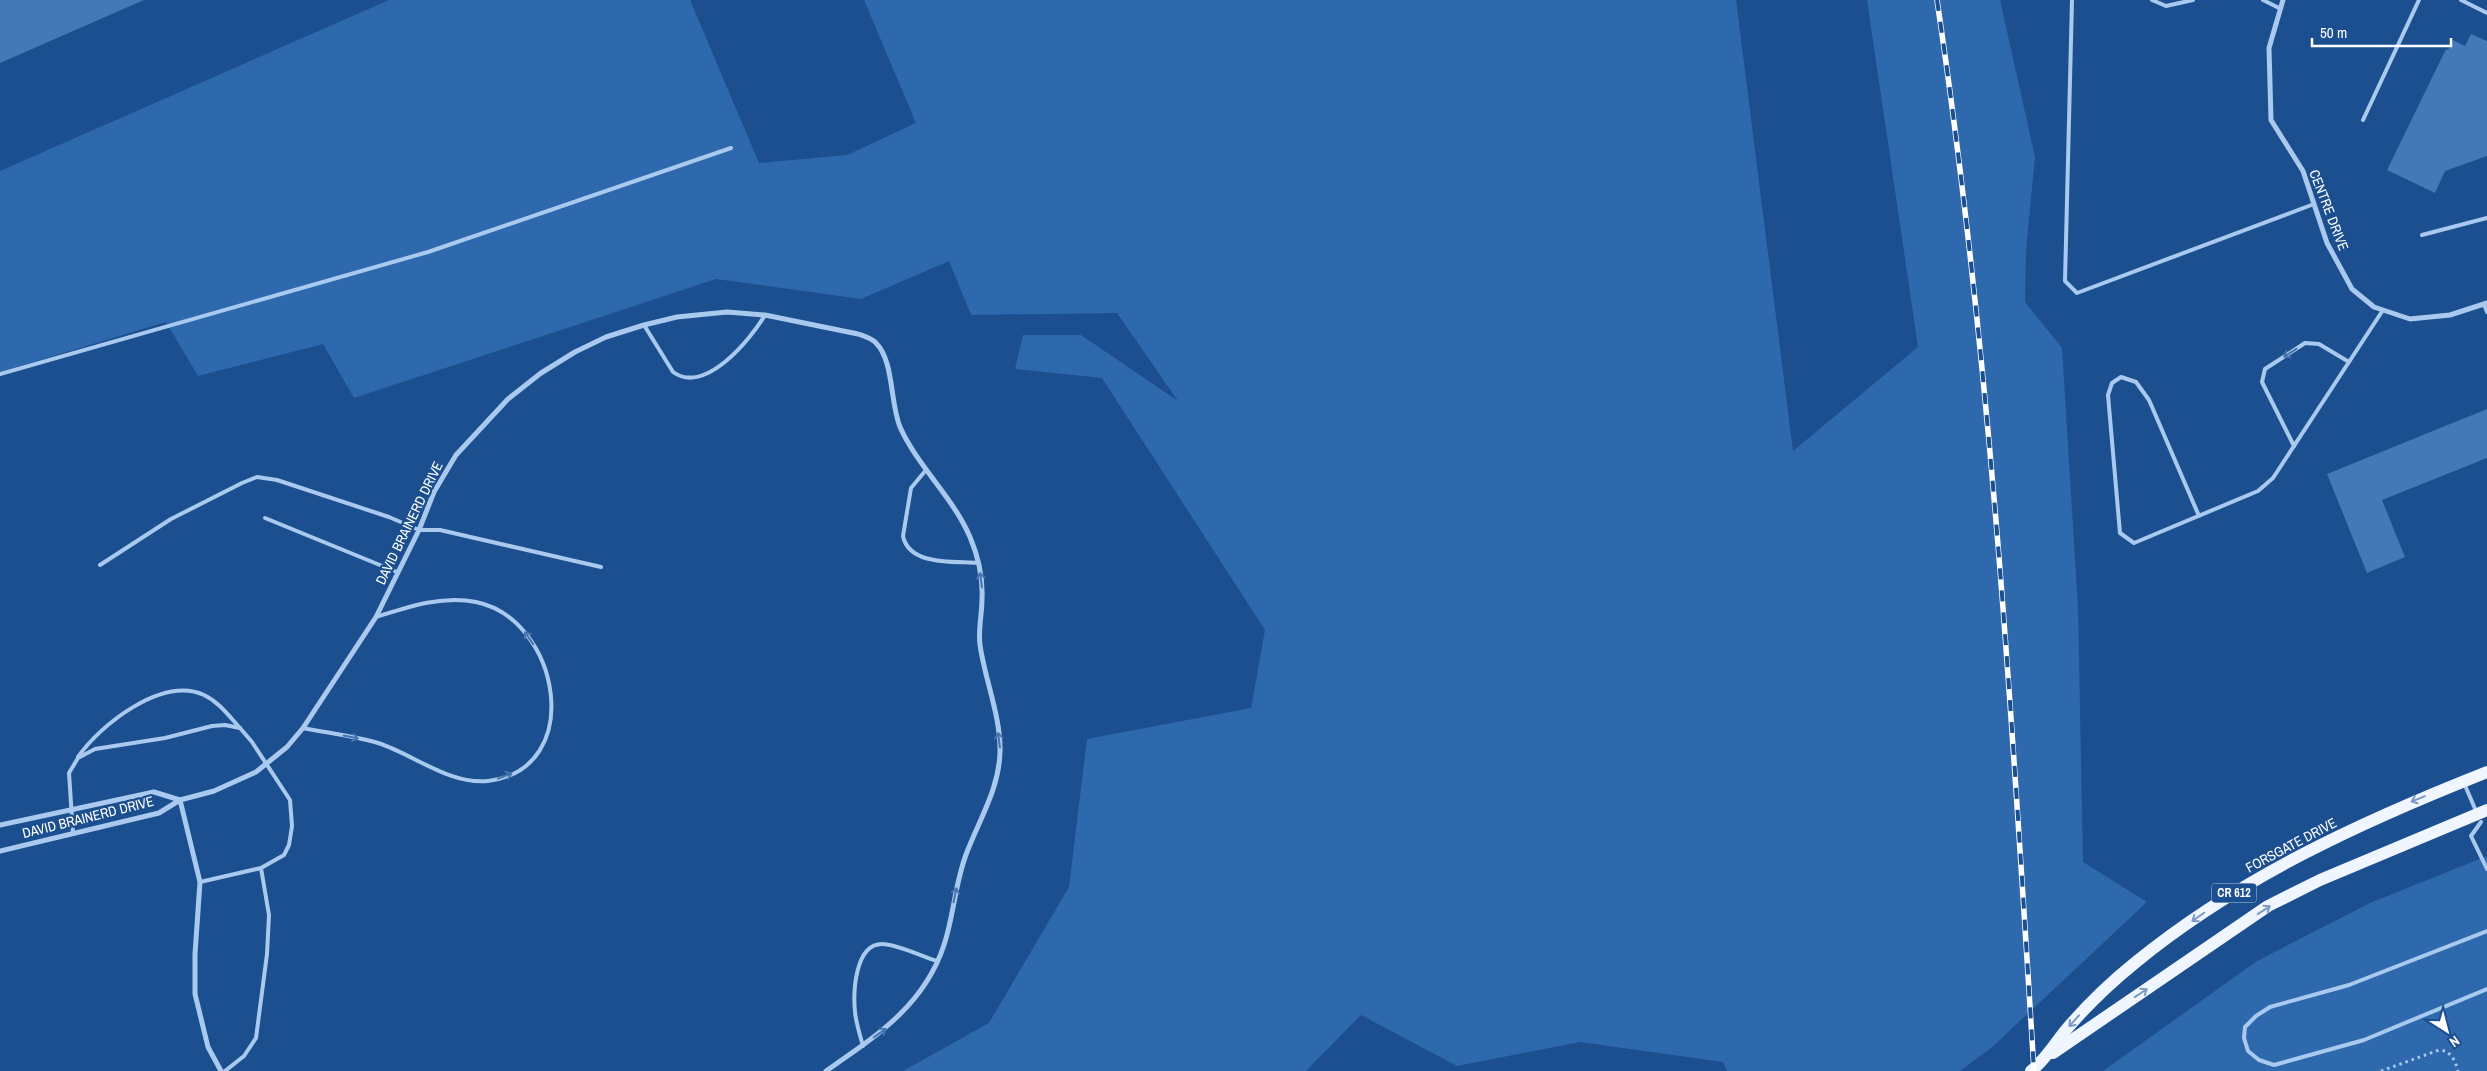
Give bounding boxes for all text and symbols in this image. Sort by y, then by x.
scale bar [2312,15,2451,47]
text: 50 m [2320,22,2347,43]
street label: CENTRE DRIVE [2305,167,2353,253]
one-way arrow [2284,348,2298,358]
street label: DAVID BRAINERD DRIVE [371,458,447,588]
one-way arrow [976,572,986,588]
one-way arrow [524,632,534,646]
one-way arrow [994,732,1004,748]
one-way arrow [343,733,359,743]
one-way arrow [497,770,512,780]
street label: DAVID BRAINERD DRIVE [20,792,156,842]
one-way arrow [2411,795,2426,805]
street label: FORSGATE DRIVE [2242,813,2340,877]
road number: CR 612 [2212,884,2256,902]
one-way arrow [951,887,960,903]
one-way arrow [2256,904,2270,914]
one-way arrow [2191,912,2205,922]
one-way arrow [2134,988,2148,998]
north arrow [2422,1006,2472,1056]
one-way arrow [2068,1015,2080,1028]
one-way arrow [873,1028,887,1038]
text: N [2446,1032,2463,1051]

